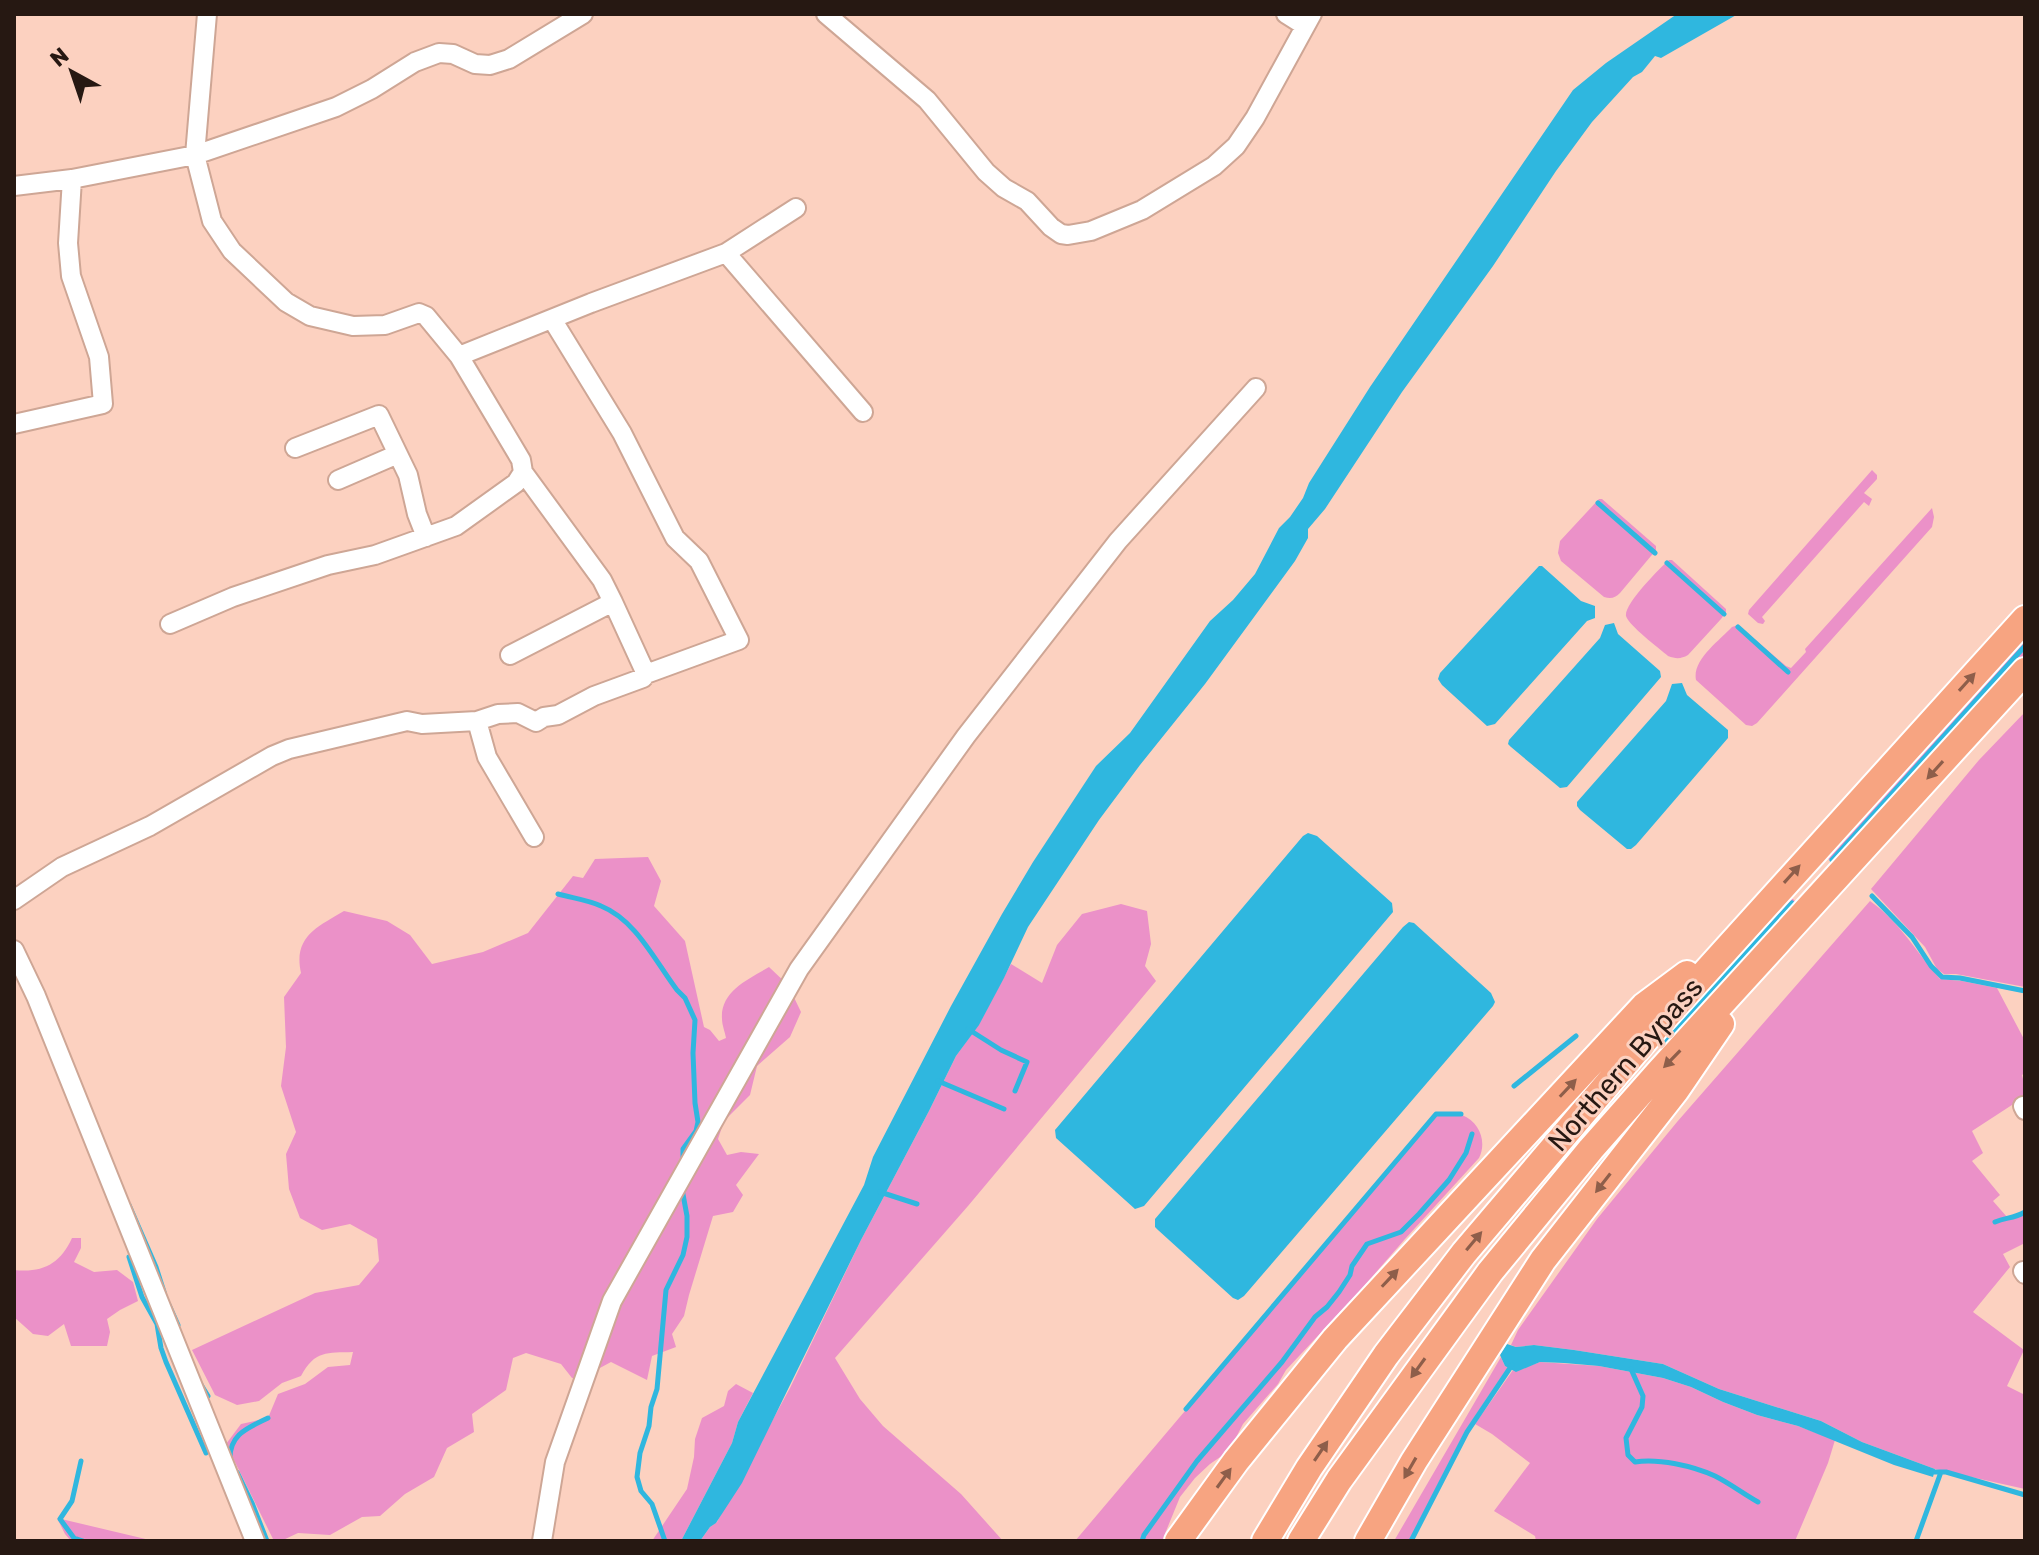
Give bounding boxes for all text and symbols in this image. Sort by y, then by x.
north arrow [32,32,112,112]
text: N [45,42,74,72]
one-way arrow [1958,672,1976,691]
one-way arrow [1926,760,1944,779]
one-way arrow [1783,865,1801,884]
street label: Northern Bypass [1541,971,1710,1158]
one-way arrow [1663,1049,1681,1068]
one-way arrow [1558,1079,1576,1098]
one-way arrow [1595,1173,1612,1193]
one-way arrow [1465,1231,1482,1251]
one-way arrow [1381,1269,1399,1288]
one-way arrow [1411,1358,1427,1379]
one-way arrow [1313,1441,1328,1462]
one-way arrow [1403,1457,1417,1479]
one-way arrow [1216,1467,1231,1488]

